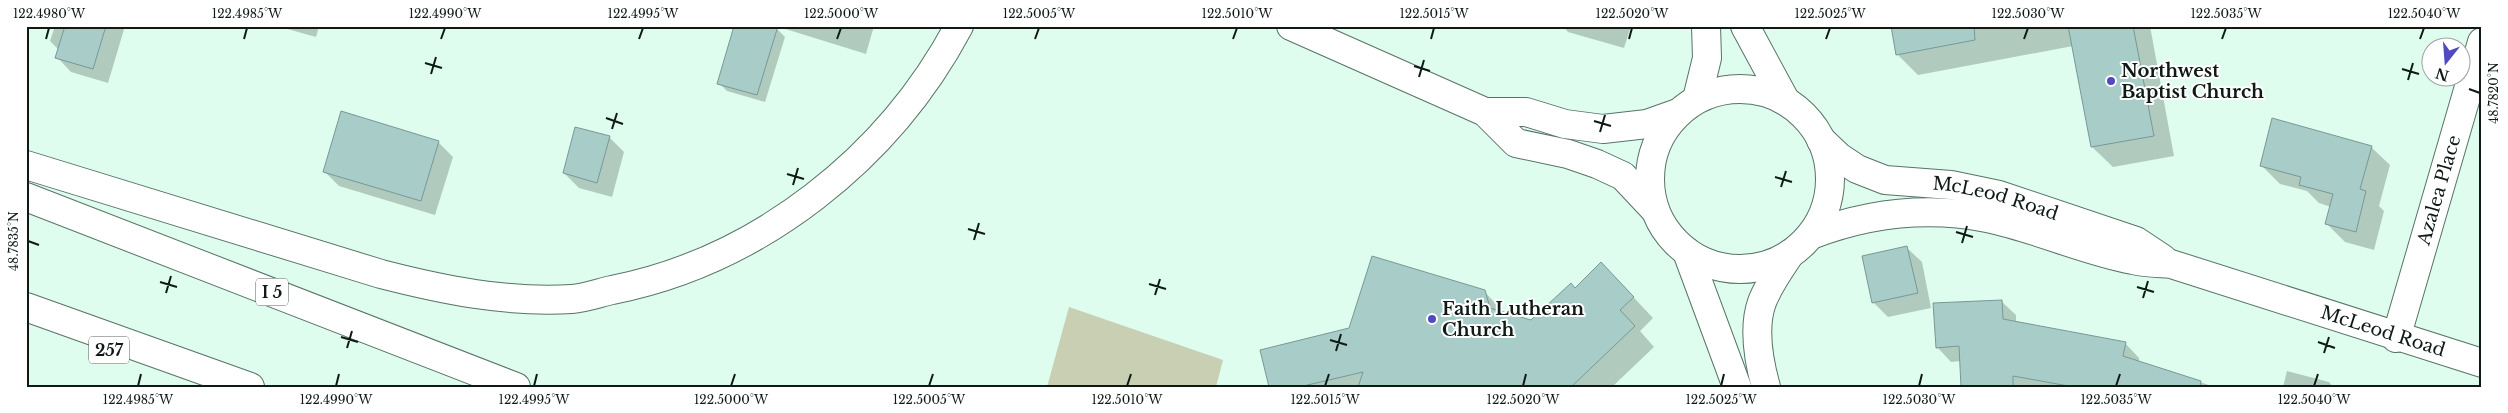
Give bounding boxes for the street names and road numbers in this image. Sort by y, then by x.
street label: Azalea Place [2412,133,2465,249]
street label: McLeod Road [1932,173,2061,225]
road number: I 5 [256,278,288,306]
street label: McLeod Road [2318,301,2448,362]
road number: 257 [89,336,129,364]

